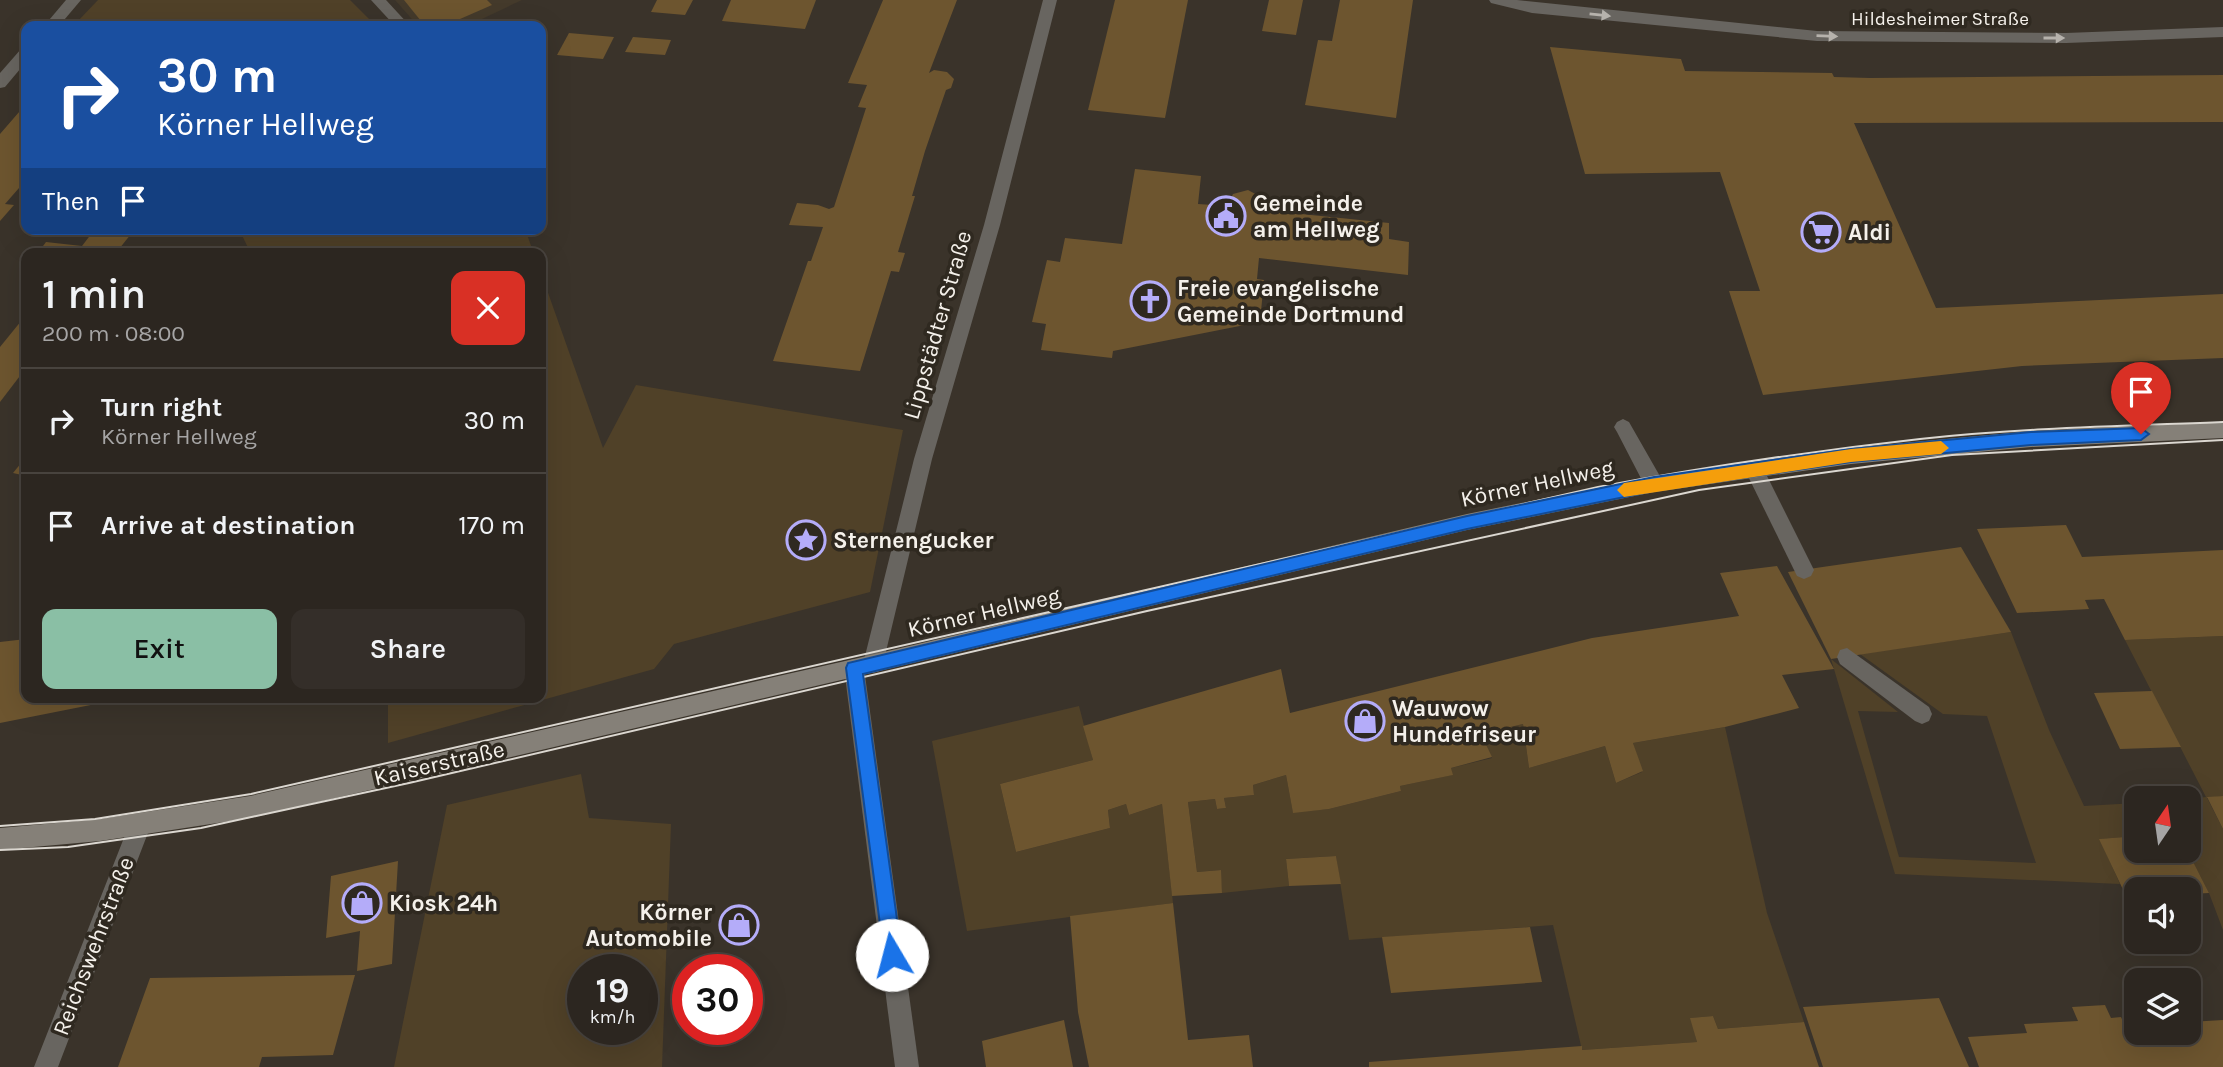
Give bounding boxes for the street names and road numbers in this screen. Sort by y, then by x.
street label: Hildesheimer Straße [1851,8,2029,30]
street label: Lippstädter Straße [898,228,977,423]
street label: Körner Hellweg [1458,454,1616,513]
street label: Körner Hellweg [905,582,1063,643]
street label: Kaiserstraße [371,735,507,792]
street label: Reichswehrstraße [47,853,140,1039]

